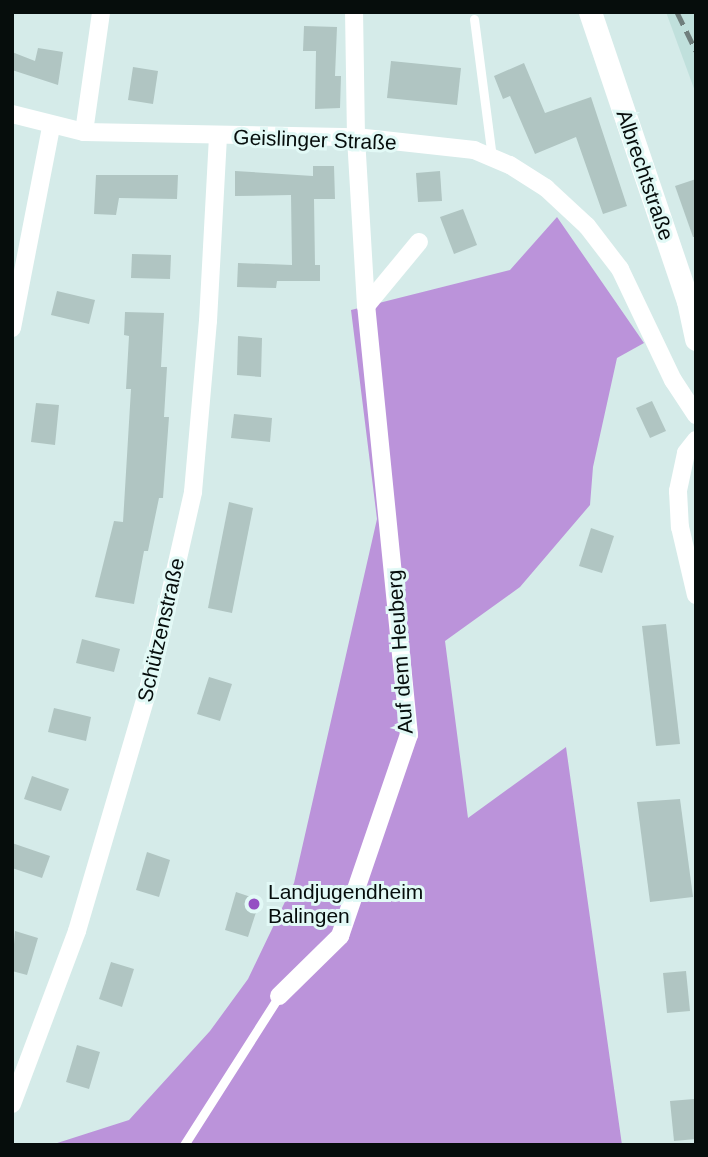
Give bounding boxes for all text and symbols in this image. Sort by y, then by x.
street label: Albrechtstraße [611,106,679,244]
street label: Geislinger Straße [233,125,397,155]
street label: Schützenstraße [132,556,190,704]
street label: Auf dem Heuberg [382,569,418,735]
place label: Landjugendheim Balingen [268,879,423,929]
marker: Landjugendheim Balingen [246,896,262,912]

